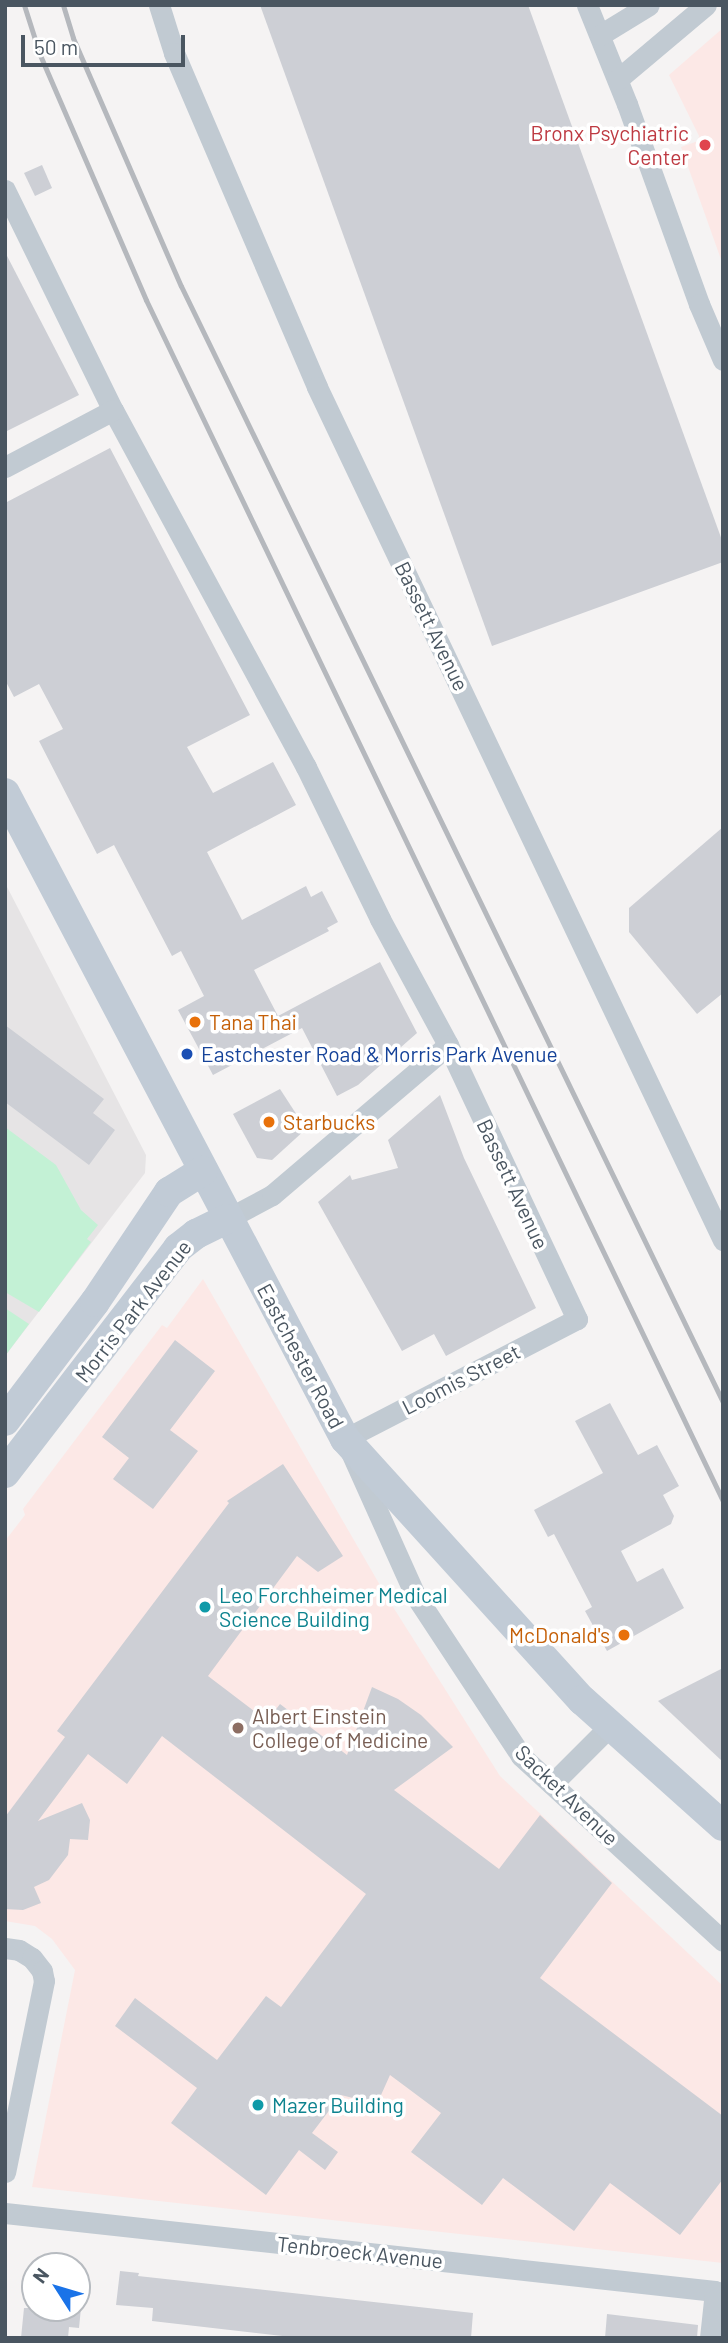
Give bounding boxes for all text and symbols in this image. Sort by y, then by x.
scale bar [24,21,189,65]
text: 50 m [34,34,78,59]
place label: Bronx Psychiatric Center [530,120,689,170]
marker: Bronx Psychiatric Center [695,135,715,155]
street label: Bassett Avenue [390,557,474,695]
place label: Tana Thai [209,1009,297,1035]
marker: Tana Thai [187,1014,203,1030]
place label: Eastchester Road & Morris Park Avenue [201,1041,558,1067]
marker: Eastchester Road & Morris Park Avenue [179,1046,195,1062]
place label: Starbucks [283,1109,375,1135]
marker: Starbucks [261,1114,277,1130]
street label: Bassett Avenue [472,1115,554,1253]
street label: Morris Park Avenue [70,1235,196,1387]
street label: Eastchester Road [252,1279,350,1433]
street label: Loomis Street [398,1338,524,1420]
place label: Leo Forchheimer Medical Science Building [219,1582,448,1632]
marker: Leo Forchheimer Medical Science Building [197,1599,213,1615]
place label: McDonald's [509,1622,610,1648]
marker: McDonald's [616,1627,632,1643]
place label: Albert Einstein College of Medicine [252,1703,428,1753]
marker: Albert Einstein College of Medicine [230,1720,246,1736]
street label: Sacket Avenue [510,1740,624,1850]
place label: Mazer Building [272,2092,404,2118]
marker: Mazer Building [250,2097,266,2113]
street label: Tenbroeck Avenue [276,2231,444,2273]
north arrow [21,2252,91,2322]
text: N [27,2263,53,2287]

